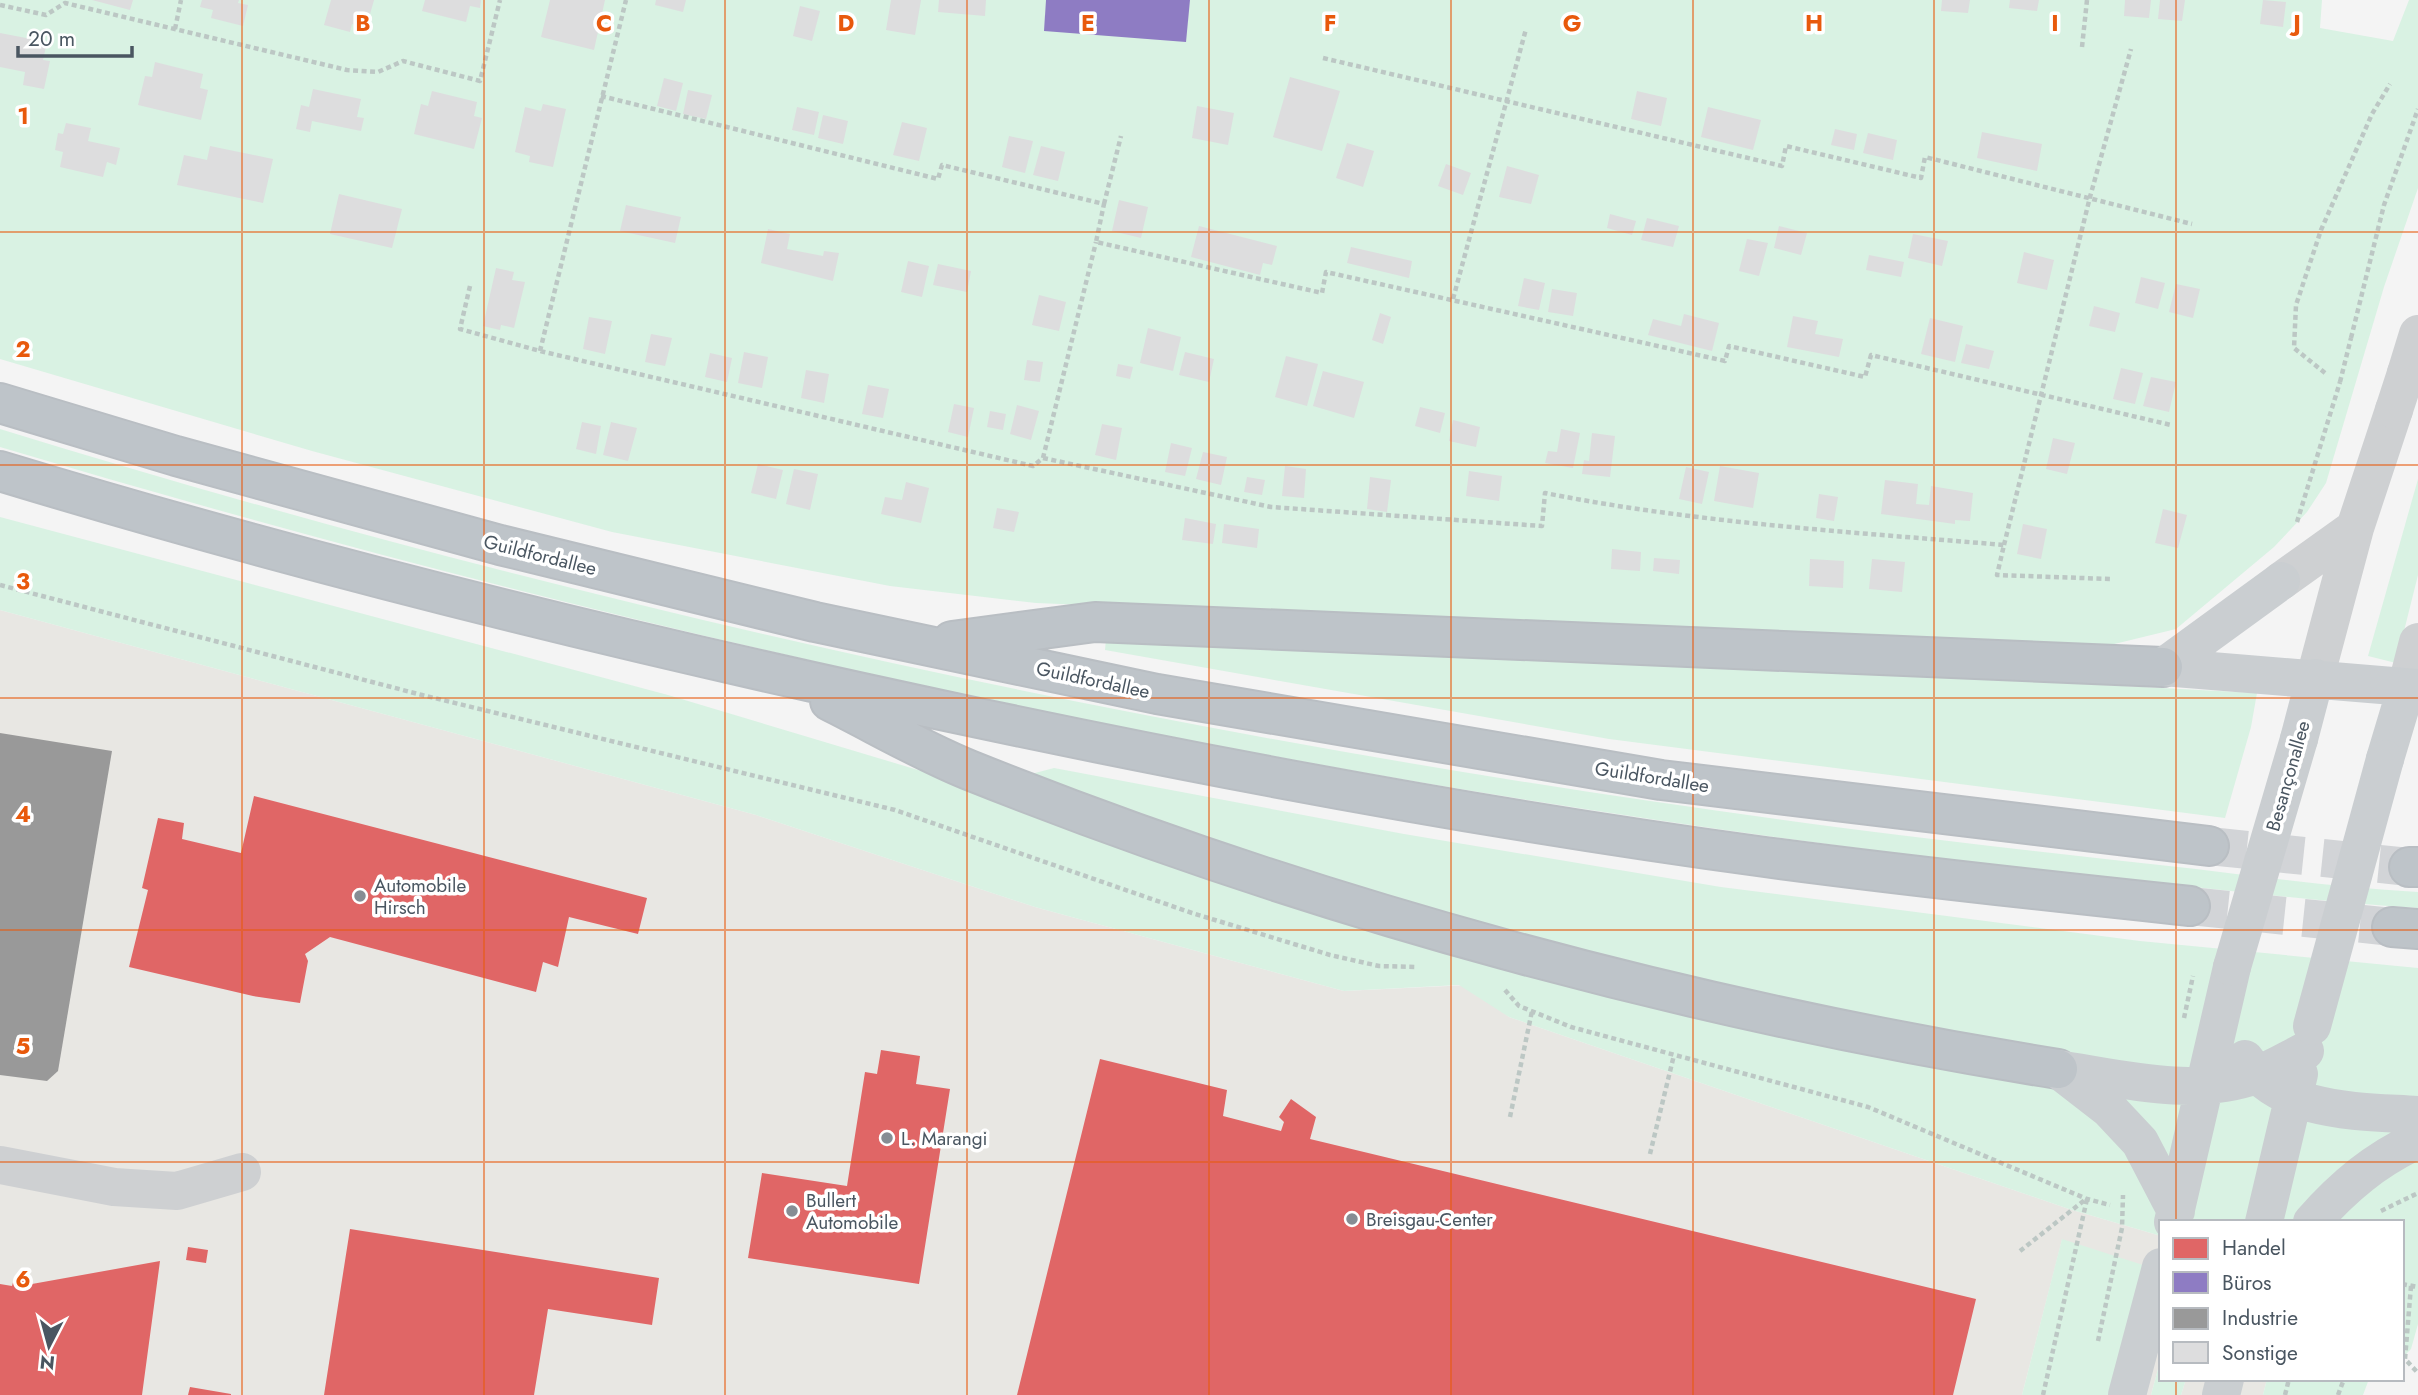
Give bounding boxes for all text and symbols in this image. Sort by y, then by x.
text: B [355,6,371,40]
text: C [596,6,612,40]
text: D [838,6,855,40]
text: E [1081,6,1095,40]
text: F [1324,6,1336,40]
text: G [1563,6,1581,40]
text: H [1805,6,1823,40]
text: I [2051,6,2059,40]
text: J [2289,6,2301,40]
scale bar [18,14,131,58]
text: 20 m [28,24,75,54]
text: 1 [17,99,29,133]
text: 2 [15,332,31,366]
street label: Guildfordallee [481,528,599,582]
text: 3 [16,564,30,598]
street label: Guildfordallee [1034,655,1152,705]
street label: Besançonallee [2259,717,2317,835]
street label: Guildfordallee [1593,755,1711,799]
text: 4 [15,797,31,831]
place label: Automobile Hirsch [374,872,466,921]
marker: Automobile Hirsch [352,888,368,904]
text: 5 [16,1029,30,1063]
place label: L. Marangi [901,1125,987,1152]
marker: L. Marangi [879,1130,895,1146]
place label: Bullert Automobile [806,1187,898,1236]
marker: Bullert Automobile [784,1203,800,1219]
place label: Breisgau-Center [1366,1206,1493,1233]
marker: Breisgau-Center [1344,1211,1360,1227]
legend [2159,1220,2404,1381]
text: Handel [2222,1233,2286,1263]
text: 6 [15,1262,31,1296]
text: Büros [2222,1268,2272,1298]
text: Industrie [2222,1303,2298,1333]
north arrow [14,1311,84,1381]
text: Sonstige [2222,1338,2298,1368]
text: N [38,1348,56,1377]

